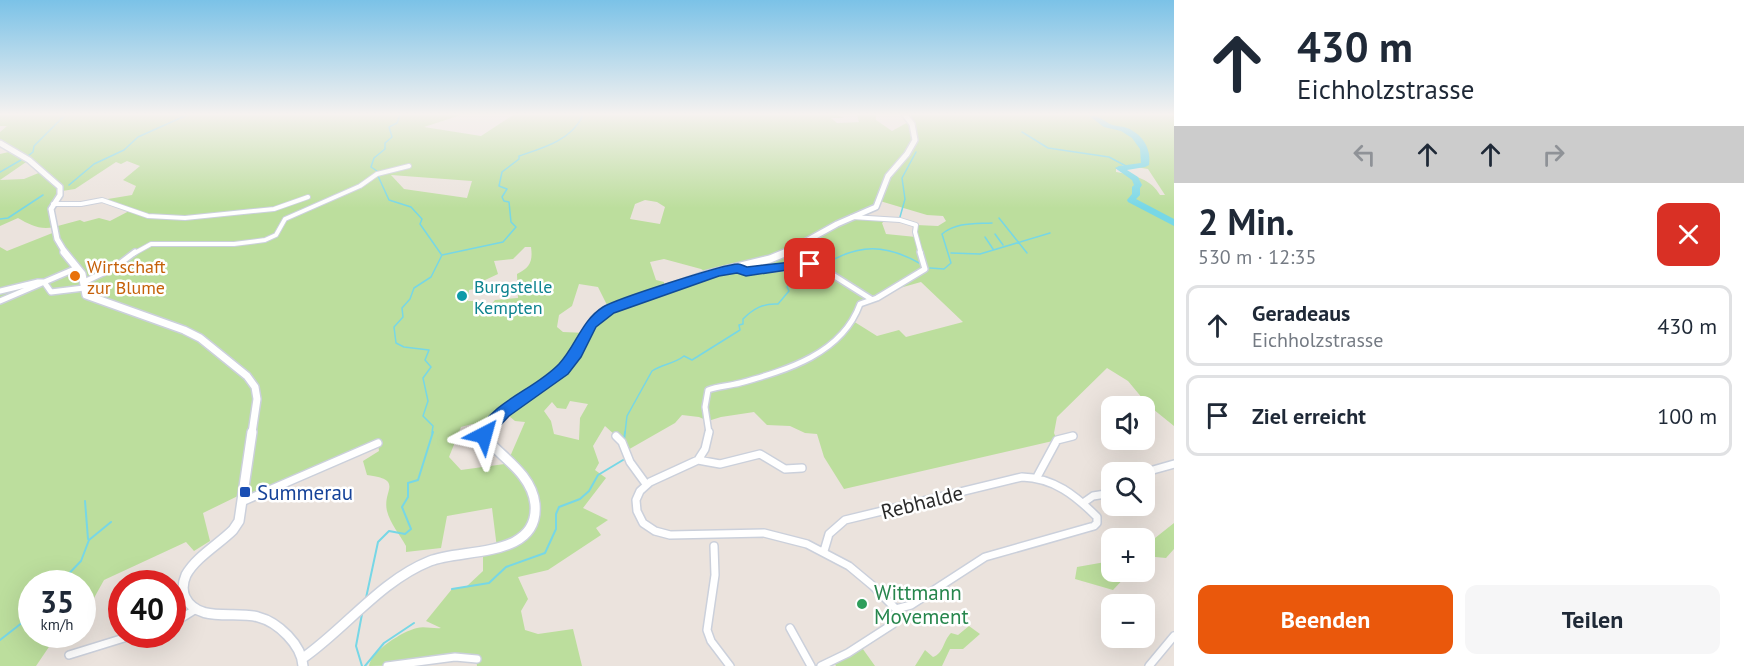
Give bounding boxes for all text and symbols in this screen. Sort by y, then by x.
text: 430 m [1297,19,1413,74]
icon: ahead [1198,24,1276,102]
text: Eichholzstrasse [1297,72,1474,106]
icon: left [1348,138,1381,171]
icon: ahead [1411,138,1444,171]
icon: ahead [1474,138,1507,171]
icon: right [1537,138,1570,171]
text: 2 Min. [1198,198,1294,245]
button: close [1657,203,1720,266]
pin [784,238,835,289]
text: 530 m · 12:35 [1198,244,1316,270]
icon: arrive [793,247,826,280]
place label: Wirtschaft zur Blume [87,255,166,299]
marker: Wirtschaft zur Blume [68,269,82,283]
place label: Burgstelle Kempten [474,275,552,319]
marker: Burgstelle Kempten [455,289,469,303]
text: Geradeaus [1252,299,1350,327]
icon: ahead [1201,309,1234,342]
text: 430 m [1657,312,1717,340]
text: Eichholzstrasse [1252,327,1383,353]
map controls [1101,396,1155,648]
button: sound [1101,396,1155,450]
icon: arrive [1201,399,1234,432]
text: Ziel erreicht [1252,402,1366,430]
text: 100 m [1657,402,1717,430]
position arrow [452,403,516,467]
button: search [1101,462,1155,516]
place label: Summerau [257,479,353,506]
street label: Rebhalde [878,479,966,525]
marker: Summerau [238,485,252,499]
button: + [1101,528,1155,582]
speed limit sign: 40 [108,570,186,648]
place label: Wittmann Movement [874,579,969,630]
text: 35 [40,582,74,621]
button: Beenden [1198,585,1453,654]
button: Teilen [1465,585,1720,654]
button: − [1101,594,1155,648]
marker: Wittmann Movement [855,597,869,611]
text: km/h [41,615,73,634]

